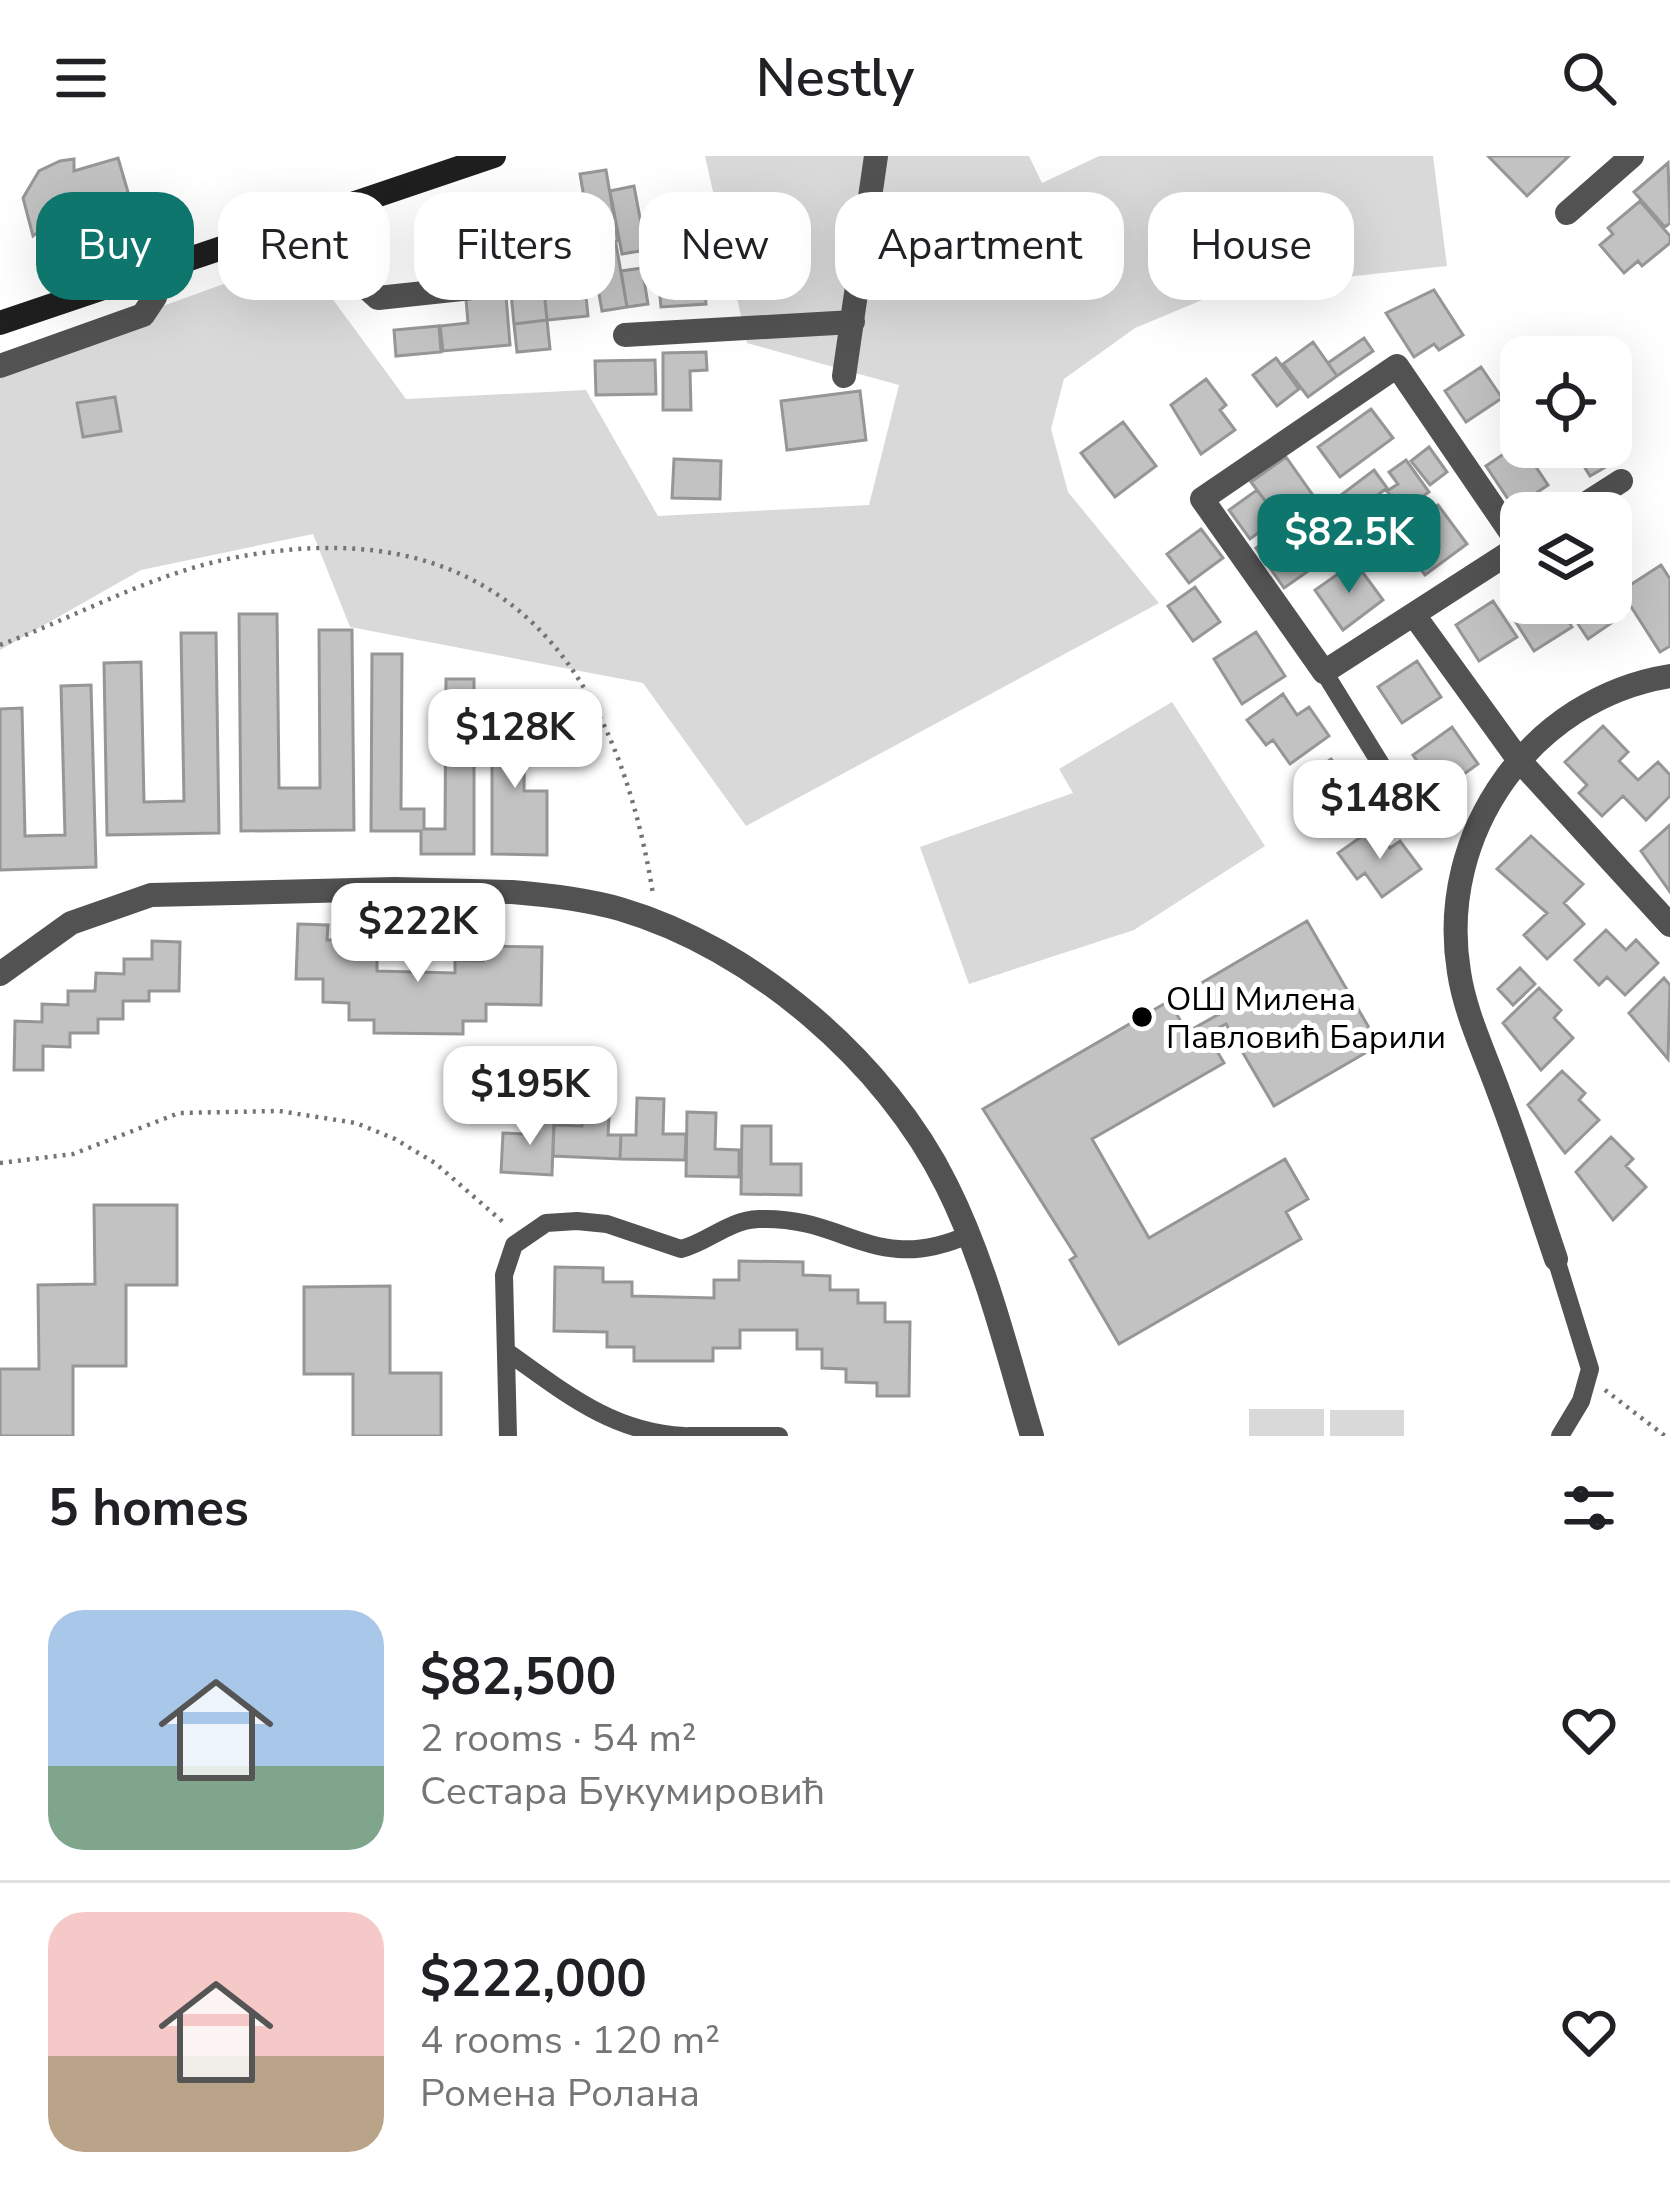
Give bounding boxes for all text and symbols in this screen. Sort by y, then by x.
text: Nestly [756,41,914,115]
icon: menu [48,45,114,111]
icon: search [1556,45,1622,111]
chip: Buy [36,192,194,300]
chip: Rent [218,192,390,300]
chip: Filters [414,192,615,300]
chip: New [639,192,811,300]
chip: Apartment [835,192,1124,300]
chip: House [1148,192,1354,300]
map controls [1500,336,1632,624]
button: locate [1500,336,1632,468]
button: layers [1500,492,1632,624]
pin: $82.5K [1251,494,1447,596]
text: $82.5K [1284,506,1414,559]
pin: $128K [431,689,599,791]
text: $128K [455,701,575,754]
pin: $148K [1296,760,1464,862]
text: $148K [1320,772,1440,825]
pin: $222K [334,883,502,985]
text: $222K [358,895,478,948]
place label: ОШ Милена Павловић Барили [1166,977,1446,1060]
marker: ОШ Милена Павловић Барили [1129,1004,1155,1030]
pin: $195K [446,1046,614,1148]
text: $195K [470,1058,590,1111]
text: 5 homes [48,1473,249,1543]
icon: filters [1556,1475,1622,1541]
text: $82,500 [420,1642,616,1712]
icon: home [144,1658,288,1802]
icon: heart [1556,1697,1622,1763]
text: 2 rooms · 54 m² [420,1712,697,1765]
text: Сестара Букумировић [420,1765,825,1818]
text: $222,000 [420,1944,647,2014]
icon: home [144,1960,288,2104]
icon: heart [1556,1999,1622,2065]
text: 4 rooms · 120 m² [420,2014,720,2067]
text: Ромена Ролана [420,2067,700,2120]

